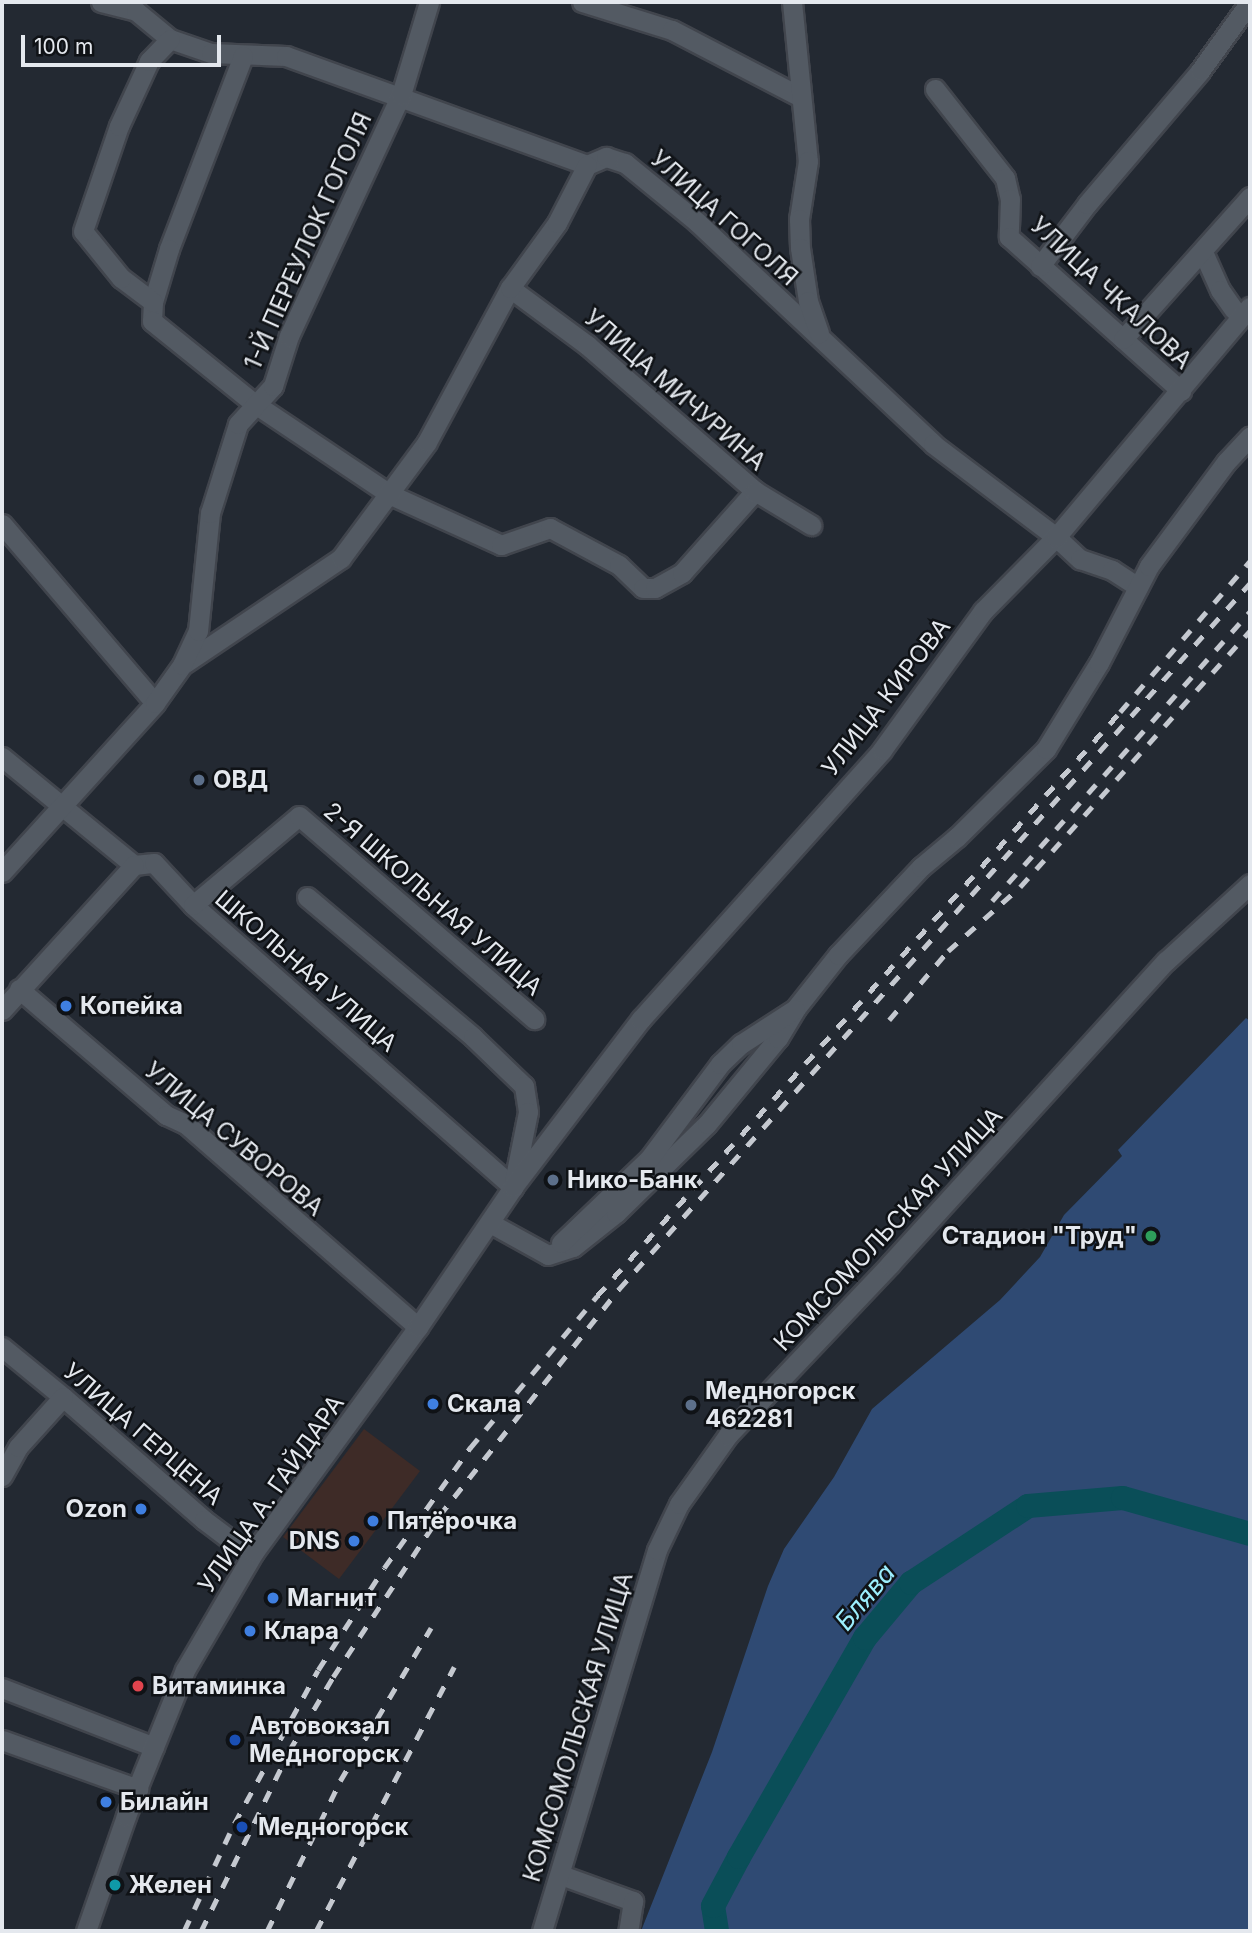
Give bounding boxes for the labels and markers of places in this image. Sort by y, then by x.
place label: ОВД [213,766,268,794]
marker: ОВД [191,772,207,788]
place label: Копейка [80,992,183,1020]
marker: Копейка [58,998,74,1014]
place label: Нико-Банк [567,1166,698,1194]
marker: Нико-Банк [545,1172,561,1188]
place label: Стадион "Труд" [942,1222,1137,1250]
marker: Стадион "Труд" [1143,1228,1159,1244]
place label: Медногорск 462281 [705,1377,856,1433]
place label: Скала [447,1390,521,1418]
marker: Скала [425,1396,441,1412]
marker: Медногорск 462281 [683,1397,699,1413]
place label: Ozon [66,1495,127,1523]
marker: Ozon [133,1501,149,1517]
place label: Пятёрочка [387,1507,517,1535]
marker: Пятёрочка [365,1513,381,1529]
place label: DNS [289,1527,340,1555]
marker: DNS [346,1533,362,1549]
place label: Магнит [287,1584,376,1612]
marker: Магнит [265,1590,281,1606]
place label: Клара [264,1617,339,1645]
marker: Клара [242,1623,258,1639]
place label: Витаминка [152,1672,286,1700]
marker: Витаминка [130,1678,146,1694]
place label: Автовокзал Медногорск [249,1712,400,1768]
marker: Автовокзал Медногорск [227,1732,243,1748]
place label: Билайн [120,1788,209,1816]
marker: Билайн [98,1794,114,1810]
place label: Медногорск [258,1813,409,1841]
marker: Медногорск [232,1817,252,1837]
place label: Желен [129,1871,212,1899]
marker: Желен [107,1877,123,1893]

